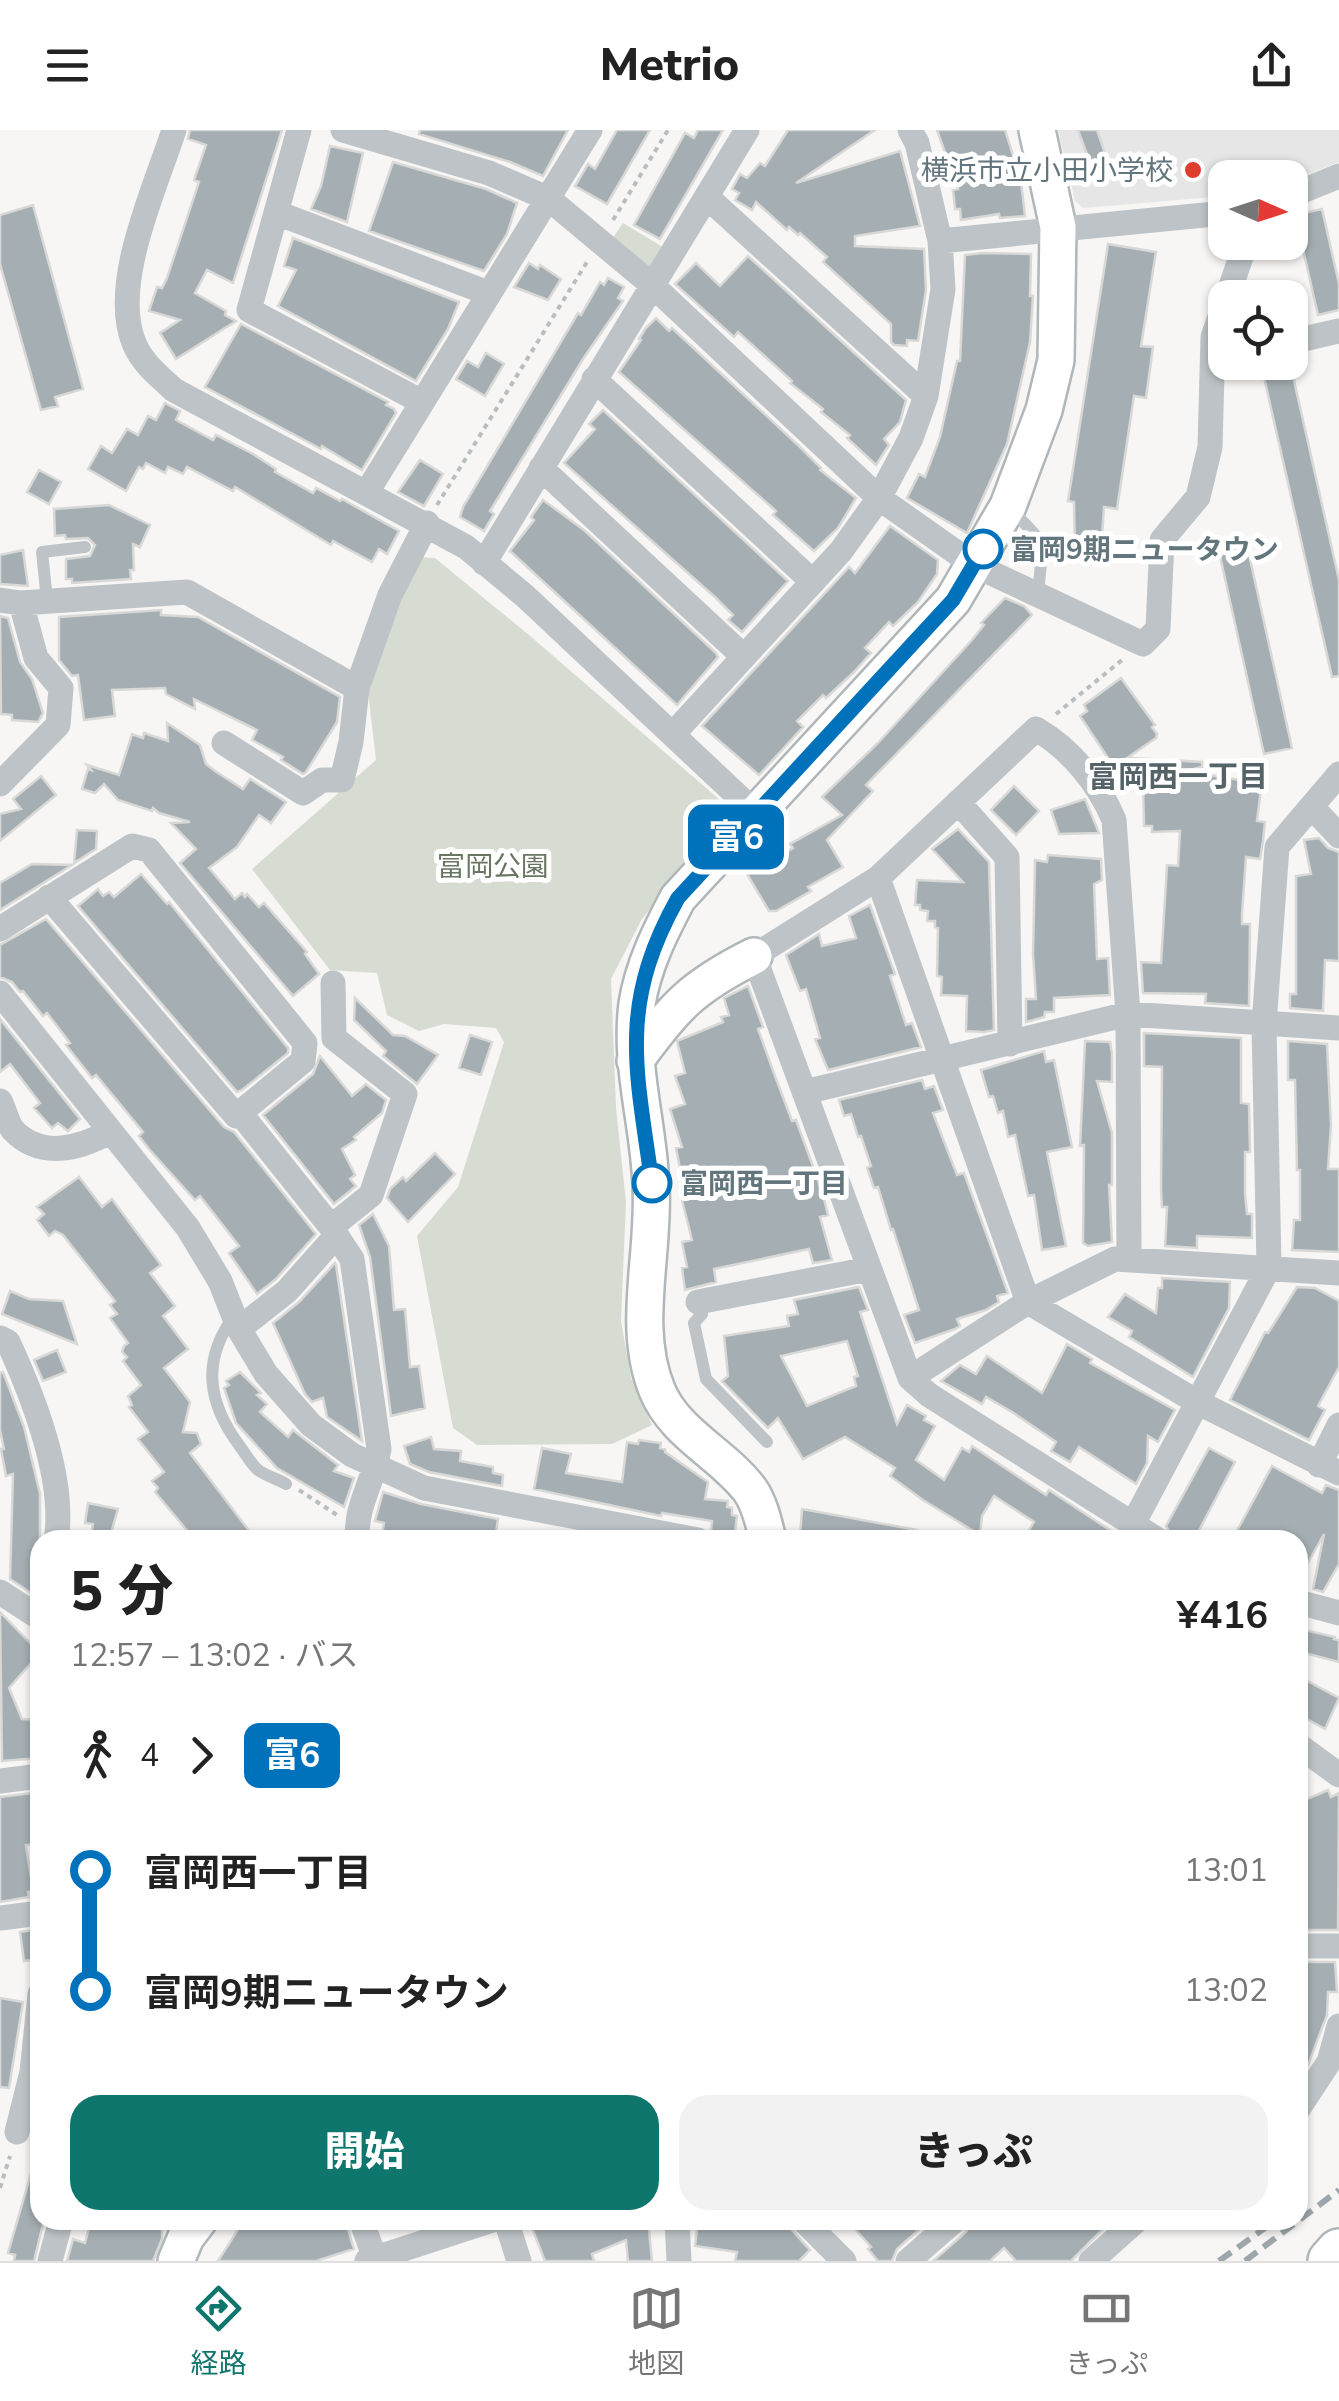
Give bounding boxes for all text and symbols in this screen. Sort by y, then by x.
text: Metrio [600,35,739,96]
icon: menu [40,38,95,93]
icon: share [1244,38,1299,93]
place label: 横浜市立小田小学校 [921,152,1173,190]
marker: 横浜市立小田小学校 [1182,159,1204,181]
north arrow [1208,160,1308,260]
map controls [1208,160,1308,380]
button: locate [1208,280,1308,380]
marker: 富岡9期ニュータウン [964,530,1002,568]
place label: 富岡9期ニュータウン [1010,531,1279,569]
district label: 富岡西一丁目 [1088,757,1268,798]
line badge: 富6 [691,804,781,870]
text: 富6 [708,814,764,861]
park label: 富岡公園 [437,848,549,886]
marker: 富岡西一丁目 [633,1164,671,1202]
place label: 富岡西一丁目 [680,1165,848,1203]
text: 5 分 [70,1554,173,1629]
text: ¥416 [1177,1590,1268,1641]
text: 12:57 – 13:02 · バス [70,1634,358,1677]
icon: walk [70,1728,125,1783]
icon: forward [174,1728,229,1783]
text: 富6 [264,1732,320,1779]
text: 4 [140,1734,159,1777]
text: 富岡西一丁目 [144,1848,372,1899]
text: 13:01 [1184,1849,1268,1892]
text: 富岡9期ニュータウン [144,1968,509,2019]
text: 13:02 [1184,1969,1268,2012]
button: 開始 [70,2095,659,2210]
button: きっぷ [679,2095,1268,2210]
tab: 経路 [191,2281,247,2383]
tab: 地図 [628,2281,684,2383]
tab: きっぷ [1065,2281,1148,2383]

